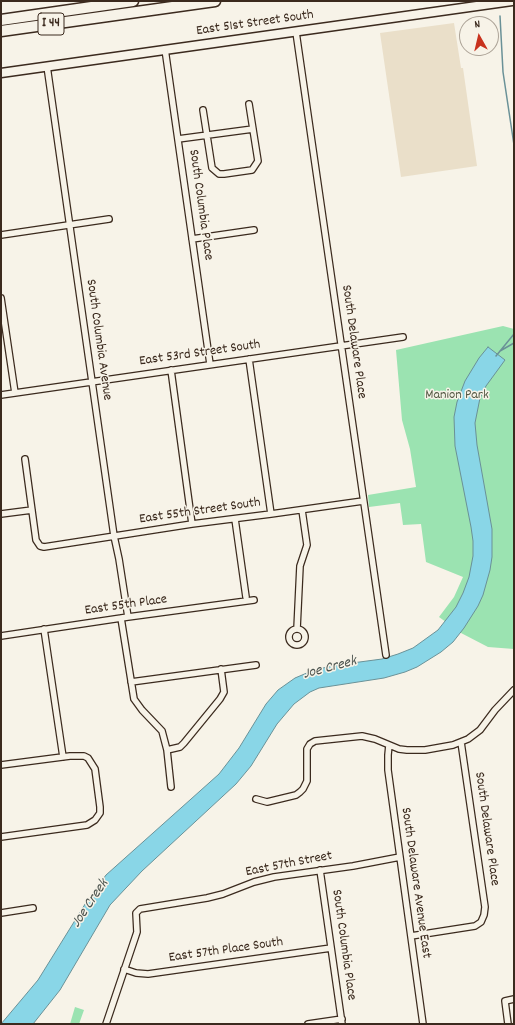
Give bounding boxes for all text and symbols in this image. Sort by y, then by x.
street label: East 51st Street South [195,7,315,41]
road number: I 44 [38,13,64,35]
north arrow [459,16,499,56]
text: N [474,17,481,33]
street label: South Columbia Place [184,148,216,262]
street label: South Columbia Avenue [81,278,115,402]
street label: South Delaware Place [337,284,369,400]
street label: East 53rd Street South [138,337,262,371]
park label: Manion Park [425,388,489,404]
street label: East 55th Street South [138,495,262,529]
street label: East 55th Place [84,592,168,620]
water label: Joe Creek [301,653,359,685]
street label: South Delaware Place [470,771,502,887]
street label: South Delaware Avenue East [396,807,434,959]
street label: East 57th Street [244,848,334,882]
water label: Joe Creek [68,876,114,932]
street label: South Columbia Place [327,888,359,1002]
street label: East 57th Place South [168,935,284,967]

